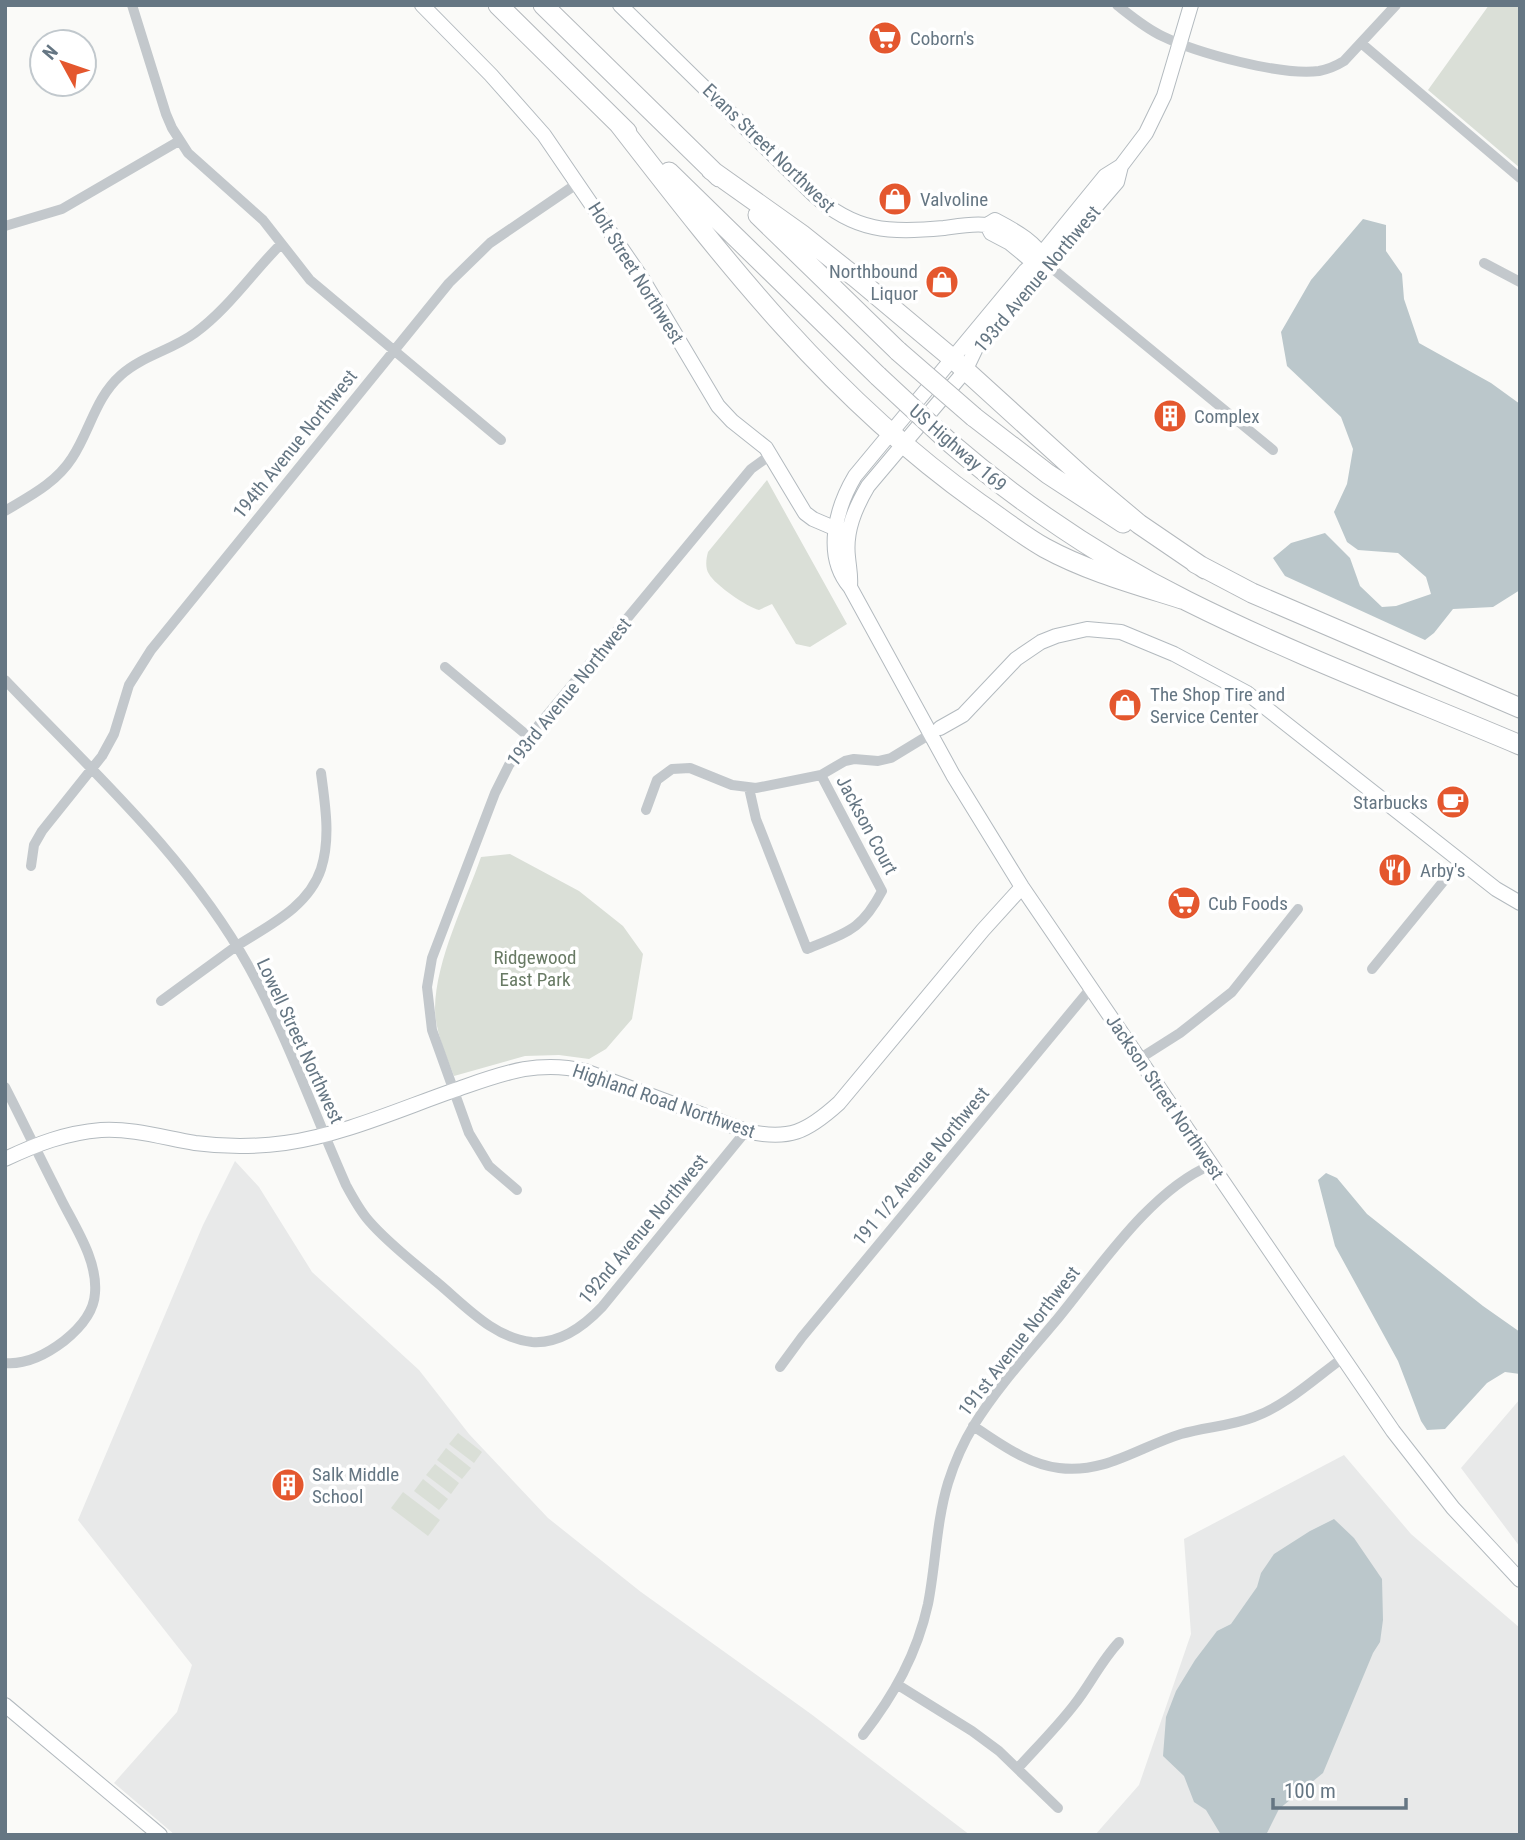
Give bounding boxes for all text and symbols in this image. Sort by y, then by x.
supermarket icon: Coborn's [866,19,904,57]
place label: Coborn's [910,27,975,50]
north arrow [28,28,98,98]
text: N [38,41,63,64]
street label: Evans Street Northwest [698,79,840,217]
shop icon: Valvoline [876,180,914,218]
place label: Valvoline [920,188,988,211]
street label: Holt Street Northwest [583,198,689,348]
street label: 193rd Avenue Northwest [969,201,1105,357]
place label: Northbound Liquor [829,260,918,305]
shop icon: Northbound Liquor [923,263,961,301]
street label: 194th Avenue Northwest [228,365,362,523]
building icon: Complex [1151,397,1189,435]
street label: US Highway 169 [905,400,1011,496]
place label: Complex [1194,405,1260,428]
street label: 193rd Avenue Northwest [502,613,636,771]
place label: The Shop Tire and Service Center [1150,683,1285,728]
shop icon: The Shop Tire and Service Center [1106,686,1144,724]
street label: Jackson Court [831,772,903,878]
cafe icon: Starbucks [1434,783,1472,821]
place label: Starbucks [1353,791,1428,814]
restaurant icon: Arby's [1376,851,1414,889]
place label: Arby's [1420,859,1465,882]
supermarket icon: Cub Foods [1165,884,1203,922]
place label: Cub Foods [1208,892,1288,915]
park label: Ridgewood East Park [494,946,577,991]
street label: Lowell Street Northwest [252,955,348,1127]
street label: Jackson Street Northwest [1101,1010,1229,1184]
street label: Highland Road Northwest [570,1059,758,1143]
street label: 191 1/2 Avenue Northwest [848,1082,994,1250]
street label: 192nd Avenue Northwest [574,1150,712,1308]
street label: 191st Avenue Northwest [953,1262,1085,1420]
place label: Salk Middle School [312,1463,399,1508]
building icon: Salk Middle School [269,1466,307,1504]
scale bar [1273,1766,1406,1810]
text: 100 m [1284,1779,1336,1803]

